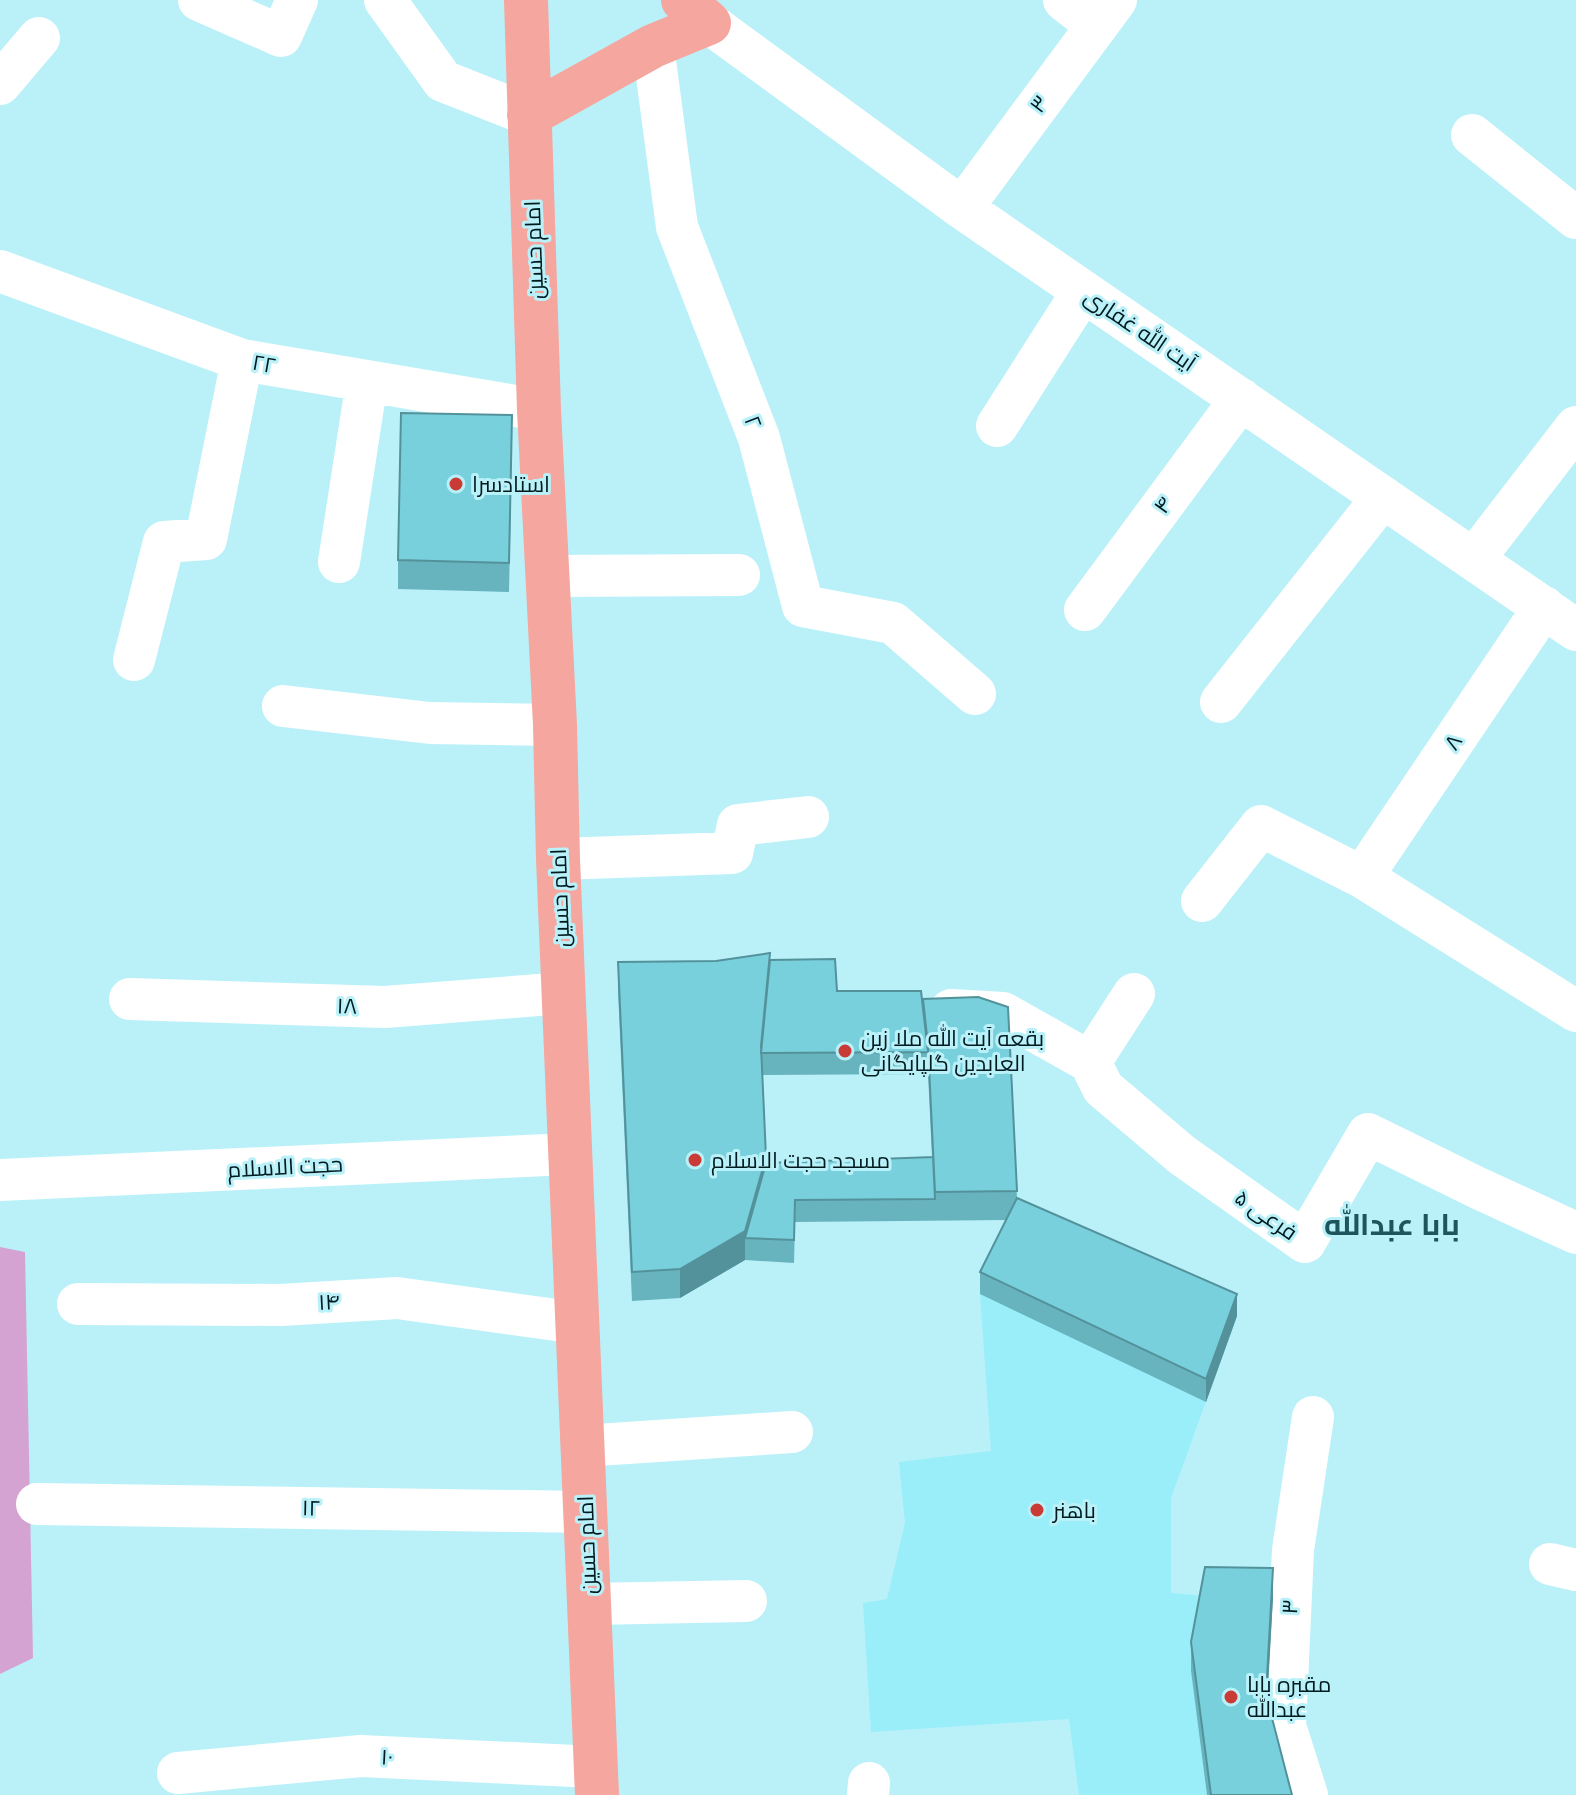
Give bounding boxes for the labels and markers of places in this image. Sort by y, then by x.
place label: استادسرا [472,471,550,498]
marker: استادسرا [447,475,465,493]
place label: بقعه آیت الله ملا زین العابدین گلپایگانی [861,1024,1044,1077]
marker: بقعه آیت الله ملا زین العابدین گلپایگانی [836,1042,854,1060]
place label: مسجد حجت الاسلام [711,1147,890,1176]
marker: مسجد حجت الاسلام [686,1151,704,1169]
place label: باهنر [1051,1497,1096,1524]
marker: باهنر [1028,1501,1046,1519]
place label: مقبره بابا عبدالله [1247,1671,1331,1723]
marker: مقبره بابا عبدالله [1222,1688,1240,1706]

